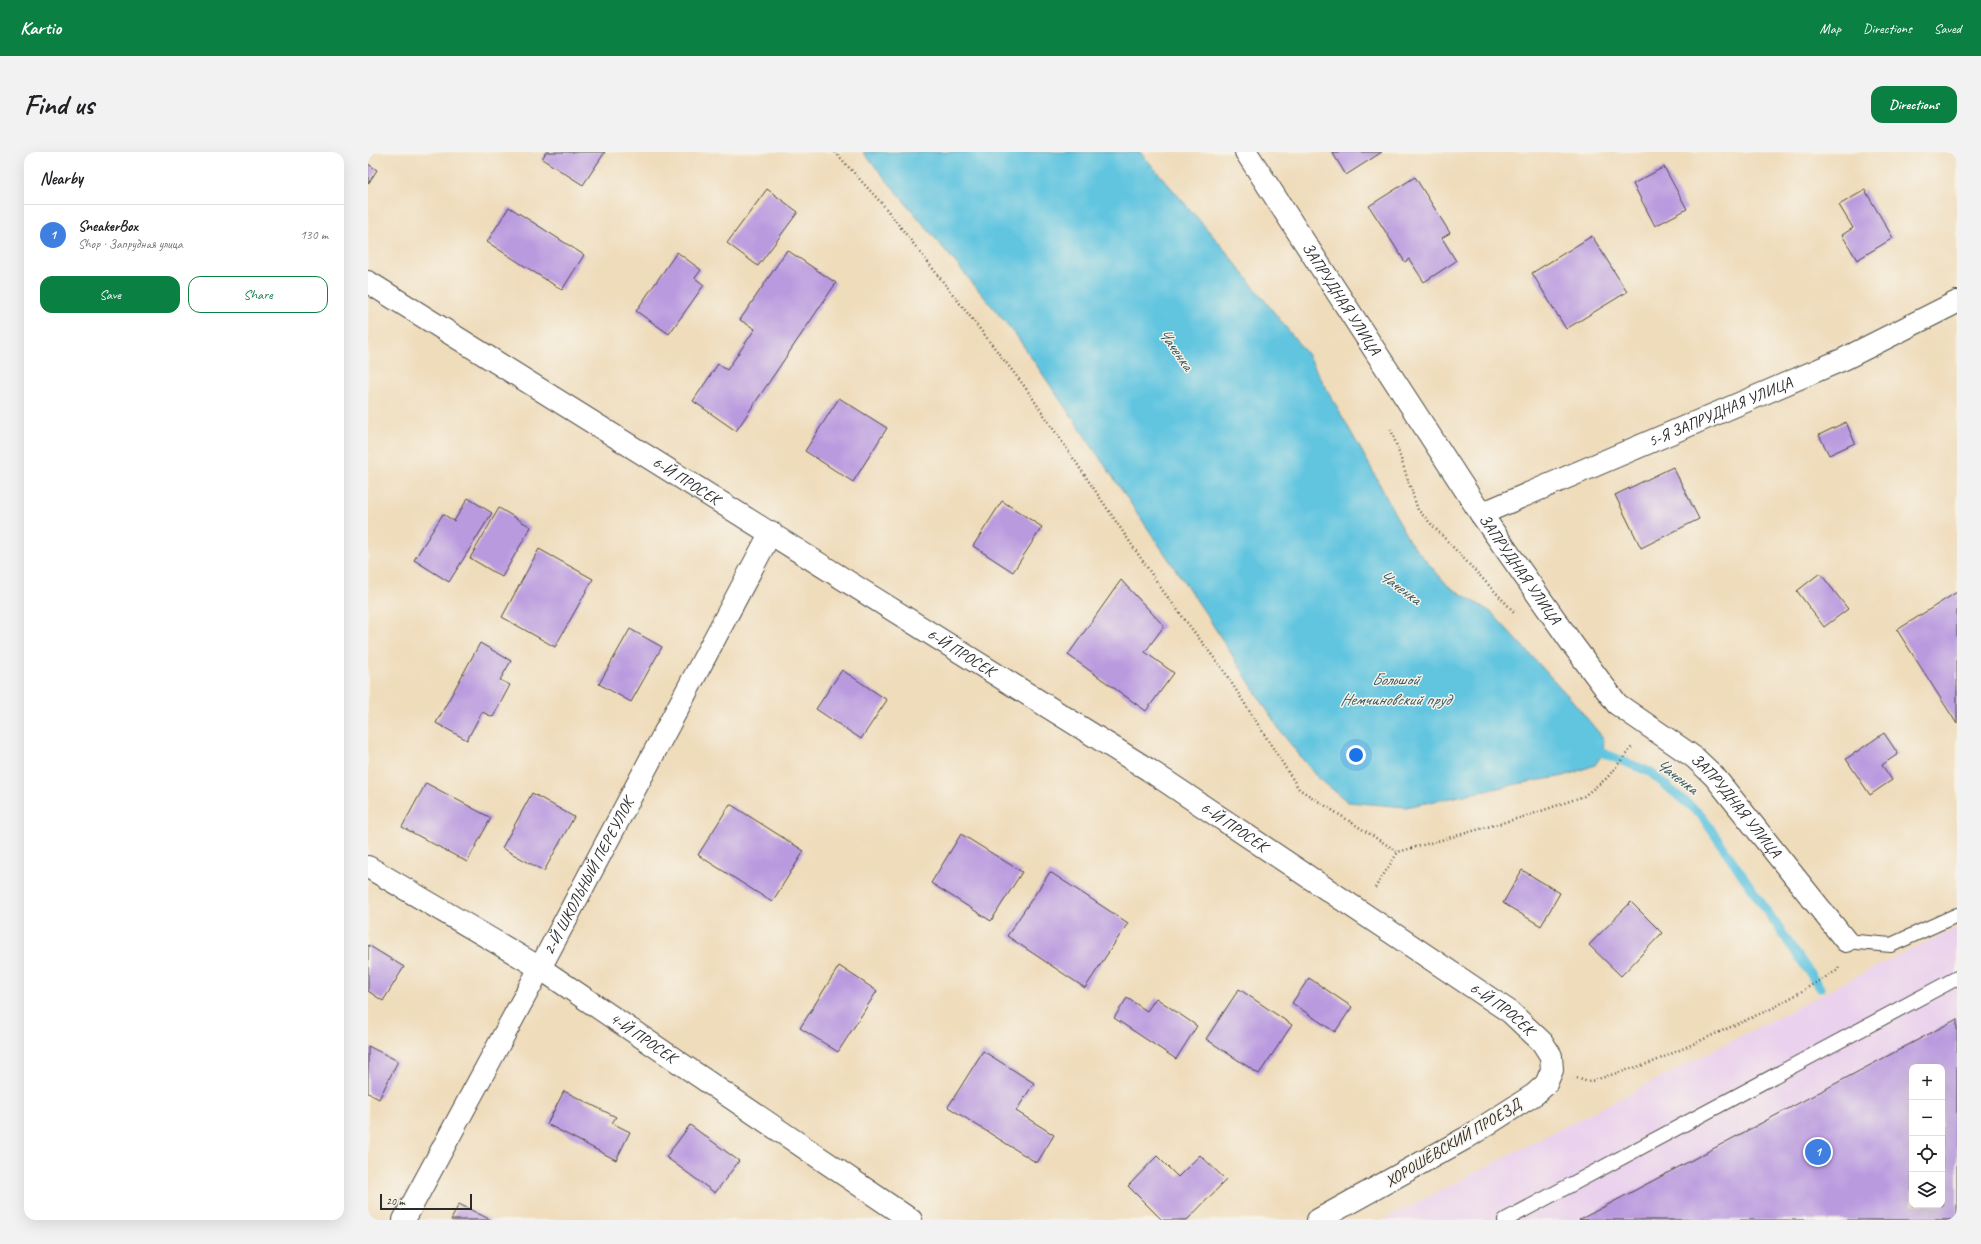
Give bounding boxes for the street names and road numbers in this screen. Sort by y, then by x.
street label: ЗАПРУДНАЯ УЛИЦА [1298,239,1386,359]
street label: 5-Я ЗАПРУДНАЯ УЛИЦА [1645,372,1796,451]
street label: 6-Й ПРОСЕК [648,452,726,511]
street label: ЗАПРУДНАЯ УЛИЦА [1474,510,1566,629]
street label: 6-Й ПРОСЕК [923,624,1001,683]
street label: ЗАПРУДНАЯ УЛИЦА [1687,749,1786,862]
street label: 2-Й ШКОЛЬНЫЙ ПЕРЕУЛОК [539,792,640,958]
street label: 6-Й ПРОСЕК [1197,797,1273,858]
street label: 6-Й ПРОСЕК [1466,978,1541,1042]
street label: 4-Й ПРОСЕК [606,1008,683,1069]
street label: ХОРОШЁВСКИЙ ПРОЕЗД [1381,1094,1526,1191]

